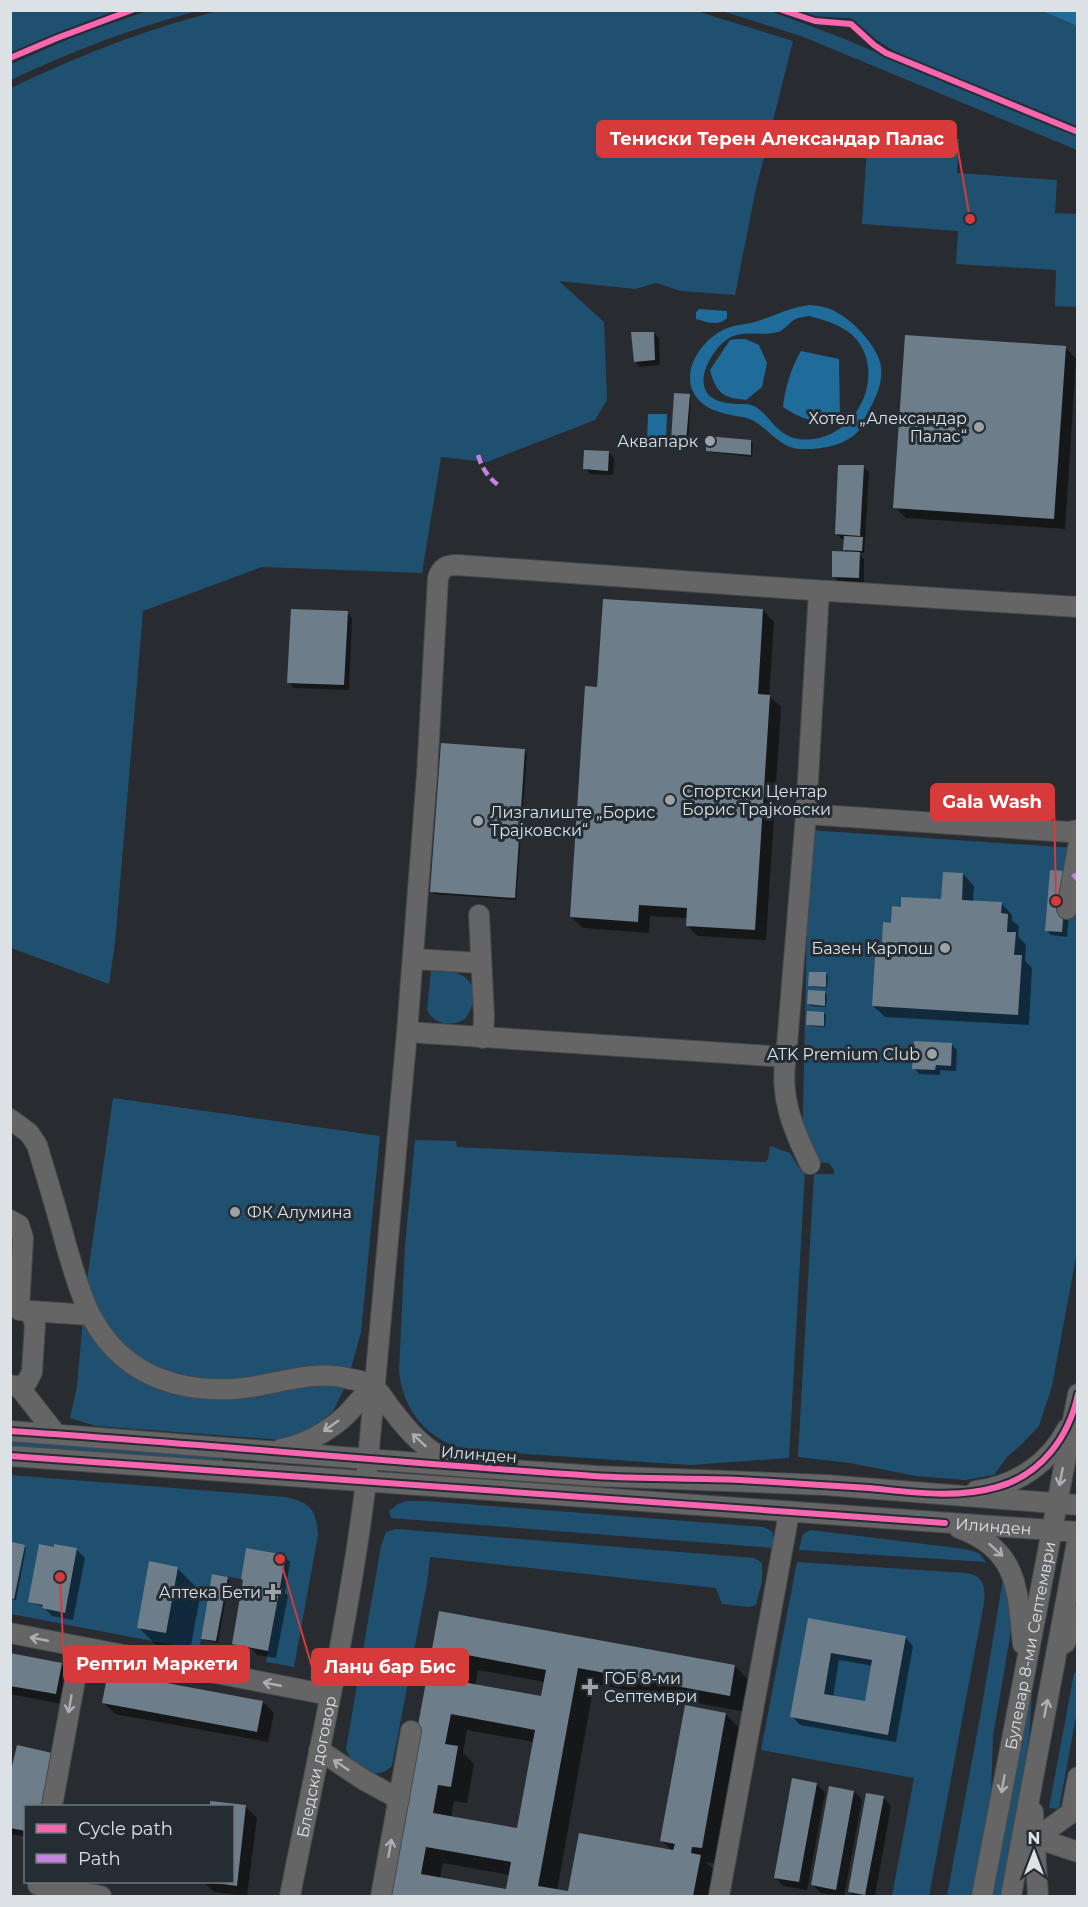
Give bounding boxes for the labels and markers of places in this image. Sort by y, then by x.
callout: Тениски Терен Александар Палас [597,121,956,157]
place label: Хотел „Александар Палас“ [809,409,967,446]
marker: Хотел „Александар Палас“ [972,420,986,434]
place label: Аквапарк [617,432,699,451]
marker: Аквапарк [703,434,717,448]
place label: Спортски Центар Борис Трајковски [682,782,831,819]
callout: Gala Wash [931,784,1054,820]
marker: Спортски Центар Борис Трајковски [663,793,677,807]
place label: Лизгалиште „Борис Трајковски“ [490,803,655,840]
marker: Лизгалиште „Борис Трајковски“ [471,814,485,828]
place label: Базен Карпош [812,939,933,958]
marker: Базен Карпош [938,941,952,955]
place label: ATK Premium Club [767,1045,920,1064]
marker: ATK Premium Club [925,1047,939,1061]
place label: ФК Алумина [247,1203,352,1222]
marker: ФК Алумина [228,1205,242,1219]
place label: Аптека Бети [159,1583,261,1602]
marker: Аптека Бети [266,1585,280,1599]
callout: Рептил Маркети [64,1646,249,1682]
callout: Ланџ бар Бис [312,1649,468,1685]
place label: ГОБ 8-ми Септември [604,1669,697,1706]
marker: ГОБ 8-ми Септември [581,1678,599,1696]

